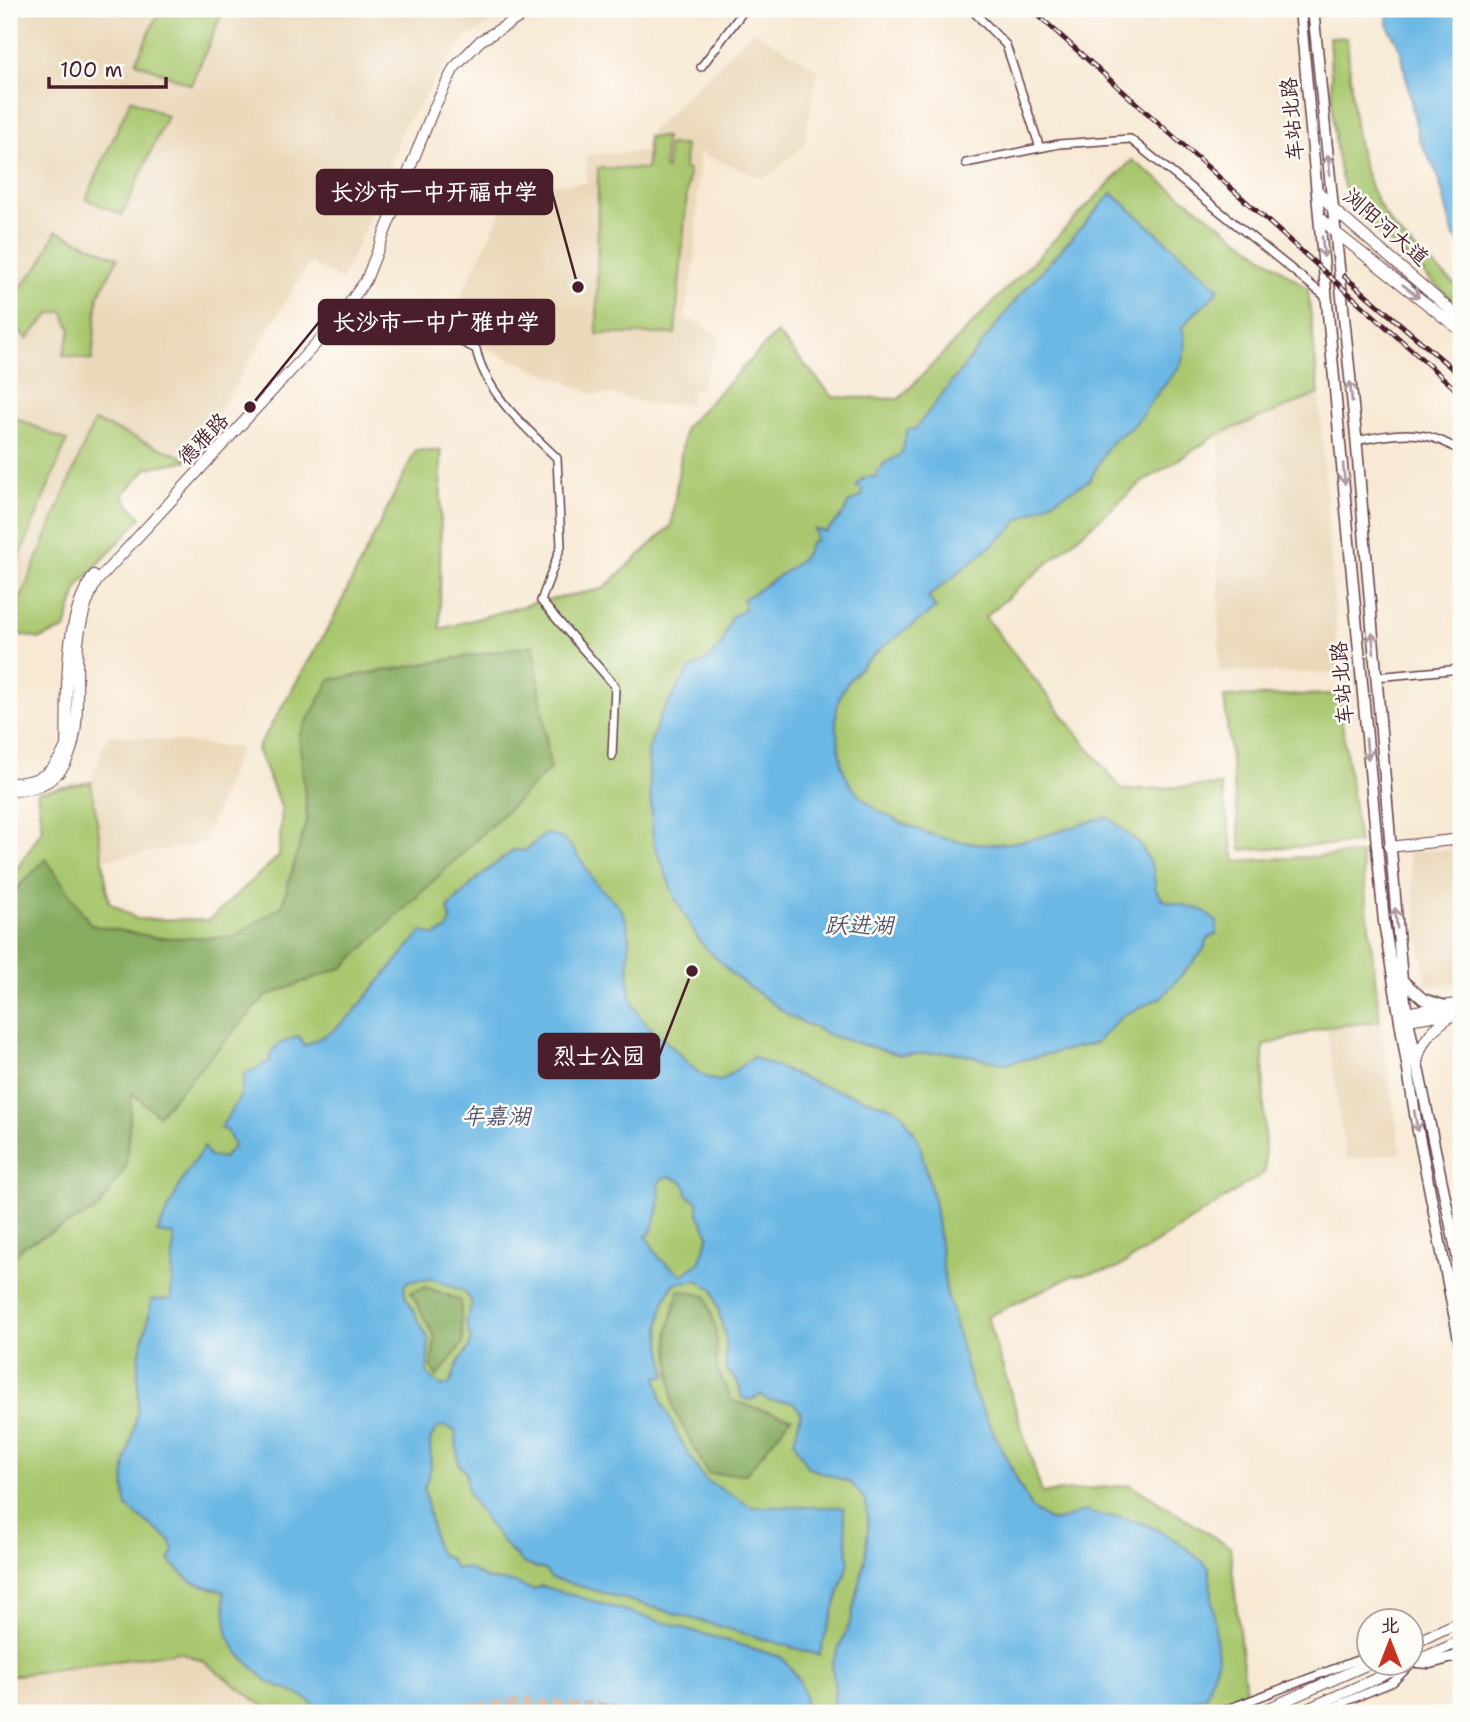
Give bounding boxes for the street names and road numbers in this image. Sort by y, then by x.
street label: 车站北路 [1274,76,1310,162]
street label: 浏阳河大道 [1337,182,1435,272]
street label: 德雅路 [171,407,235,471]
street label: 车站北路 [1324,640,1360,726]

